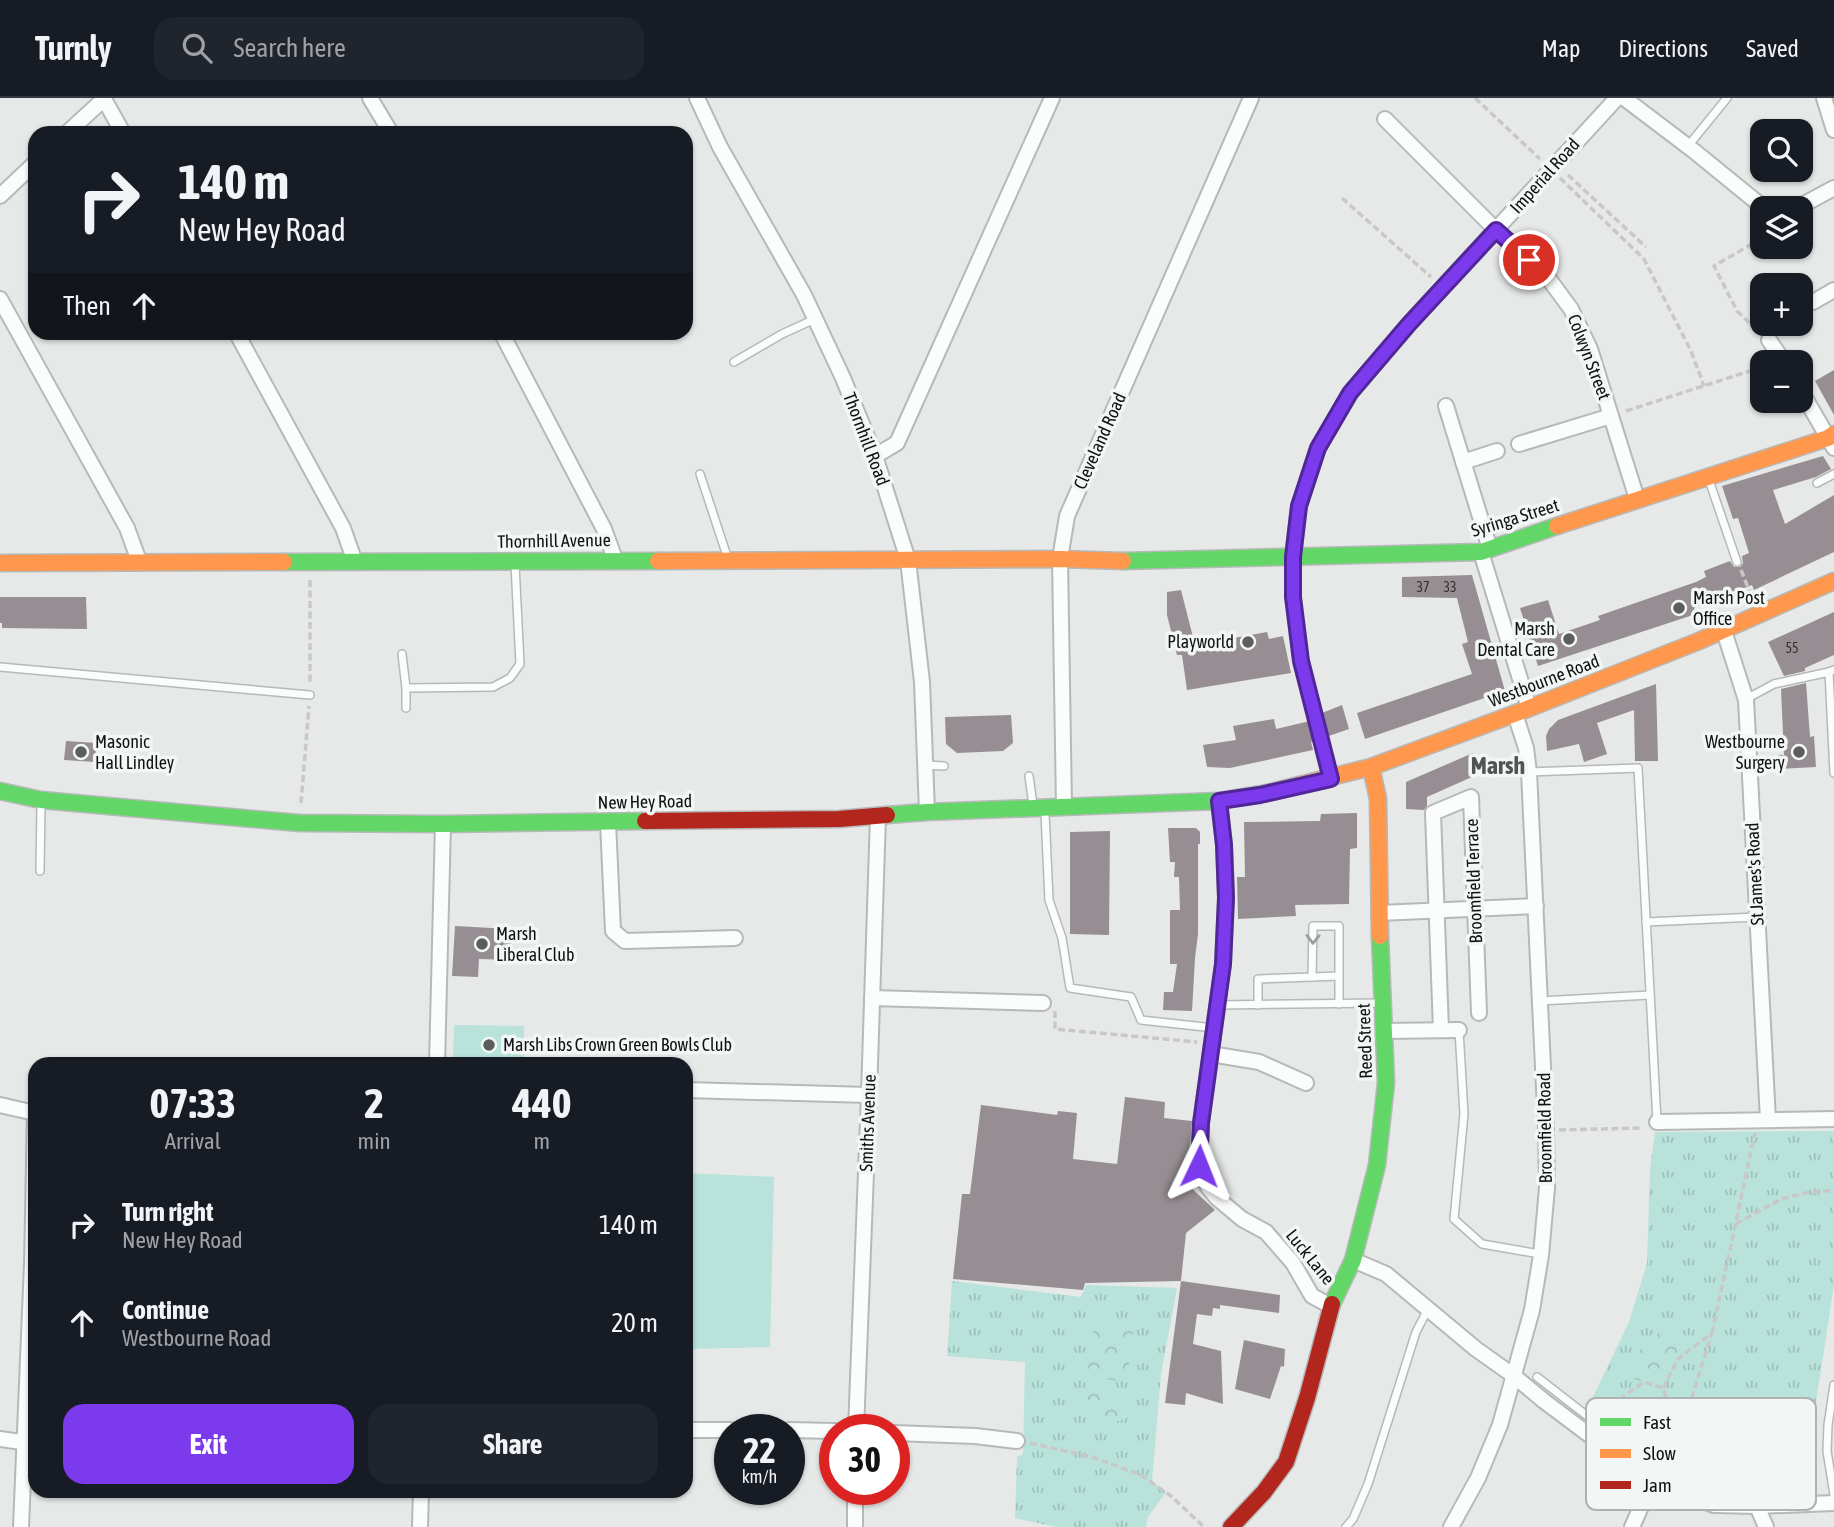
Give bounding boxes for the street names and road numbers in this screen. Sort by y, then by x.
street label: Imperial Road [1505,134,1584,217]
street label: Colwyn Street [1564,311,1615,403]
street label: Thornhill Road [839,389,894,488]
street label: Cleveland Road [1069,389,1130,492]
street label: Syringa Street [1468,494,1561,541]
street label: Thornhill Avenue [497,529,611,552]
street label: Westbourne Road [1485,650,1602,711]
street label: New Hey Road [598,790,692,813]
street label: Broomfield Terrace [1461,818,1486,944]
street label: St James's Road [1741,822,1768,926]
street label: Reed Street [1353,1003,1376,1079]
street label: Broomfield Road [1533,1072,1556,1184]
street label: Smiths Avenue [855,1074,880,1172]
street label: Luck Lane [1282,1225,1339,1289]

